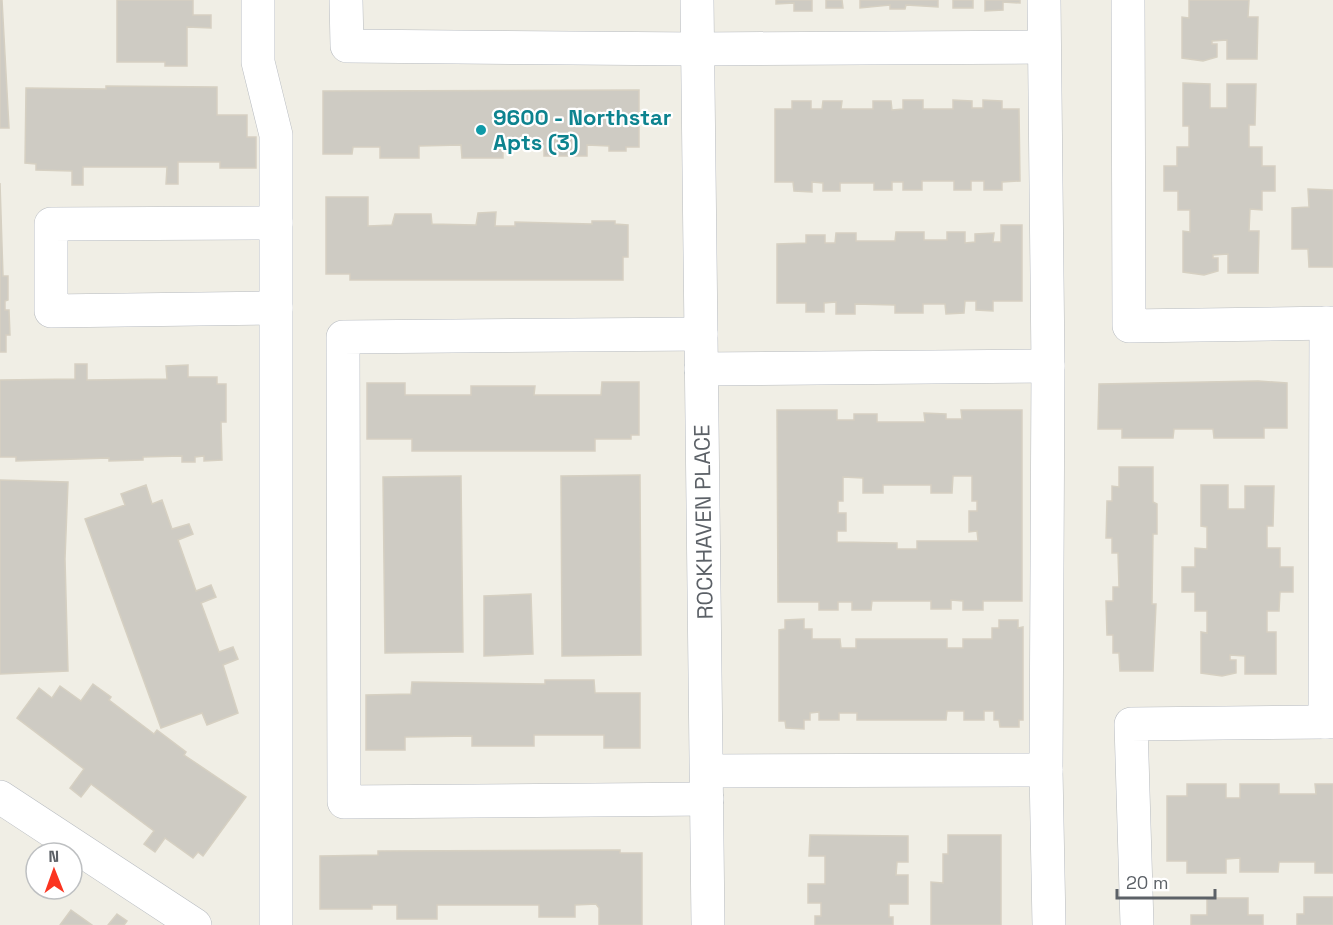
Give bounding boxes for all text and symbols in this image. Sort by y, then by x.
place label: 9600 - Northstar Apts (3) [493,103,672,156]
marker: 9600 - Northstar Apts (3) [474,123,488,137]
street label: ROCKHAVEN PLACE [687,424,719,620]
north arrow [24,841,84,901]
text: N [48,846,59,867]
scale bar [1117,862,1214,900]
text: 20 m [1126,871,1169,894]

